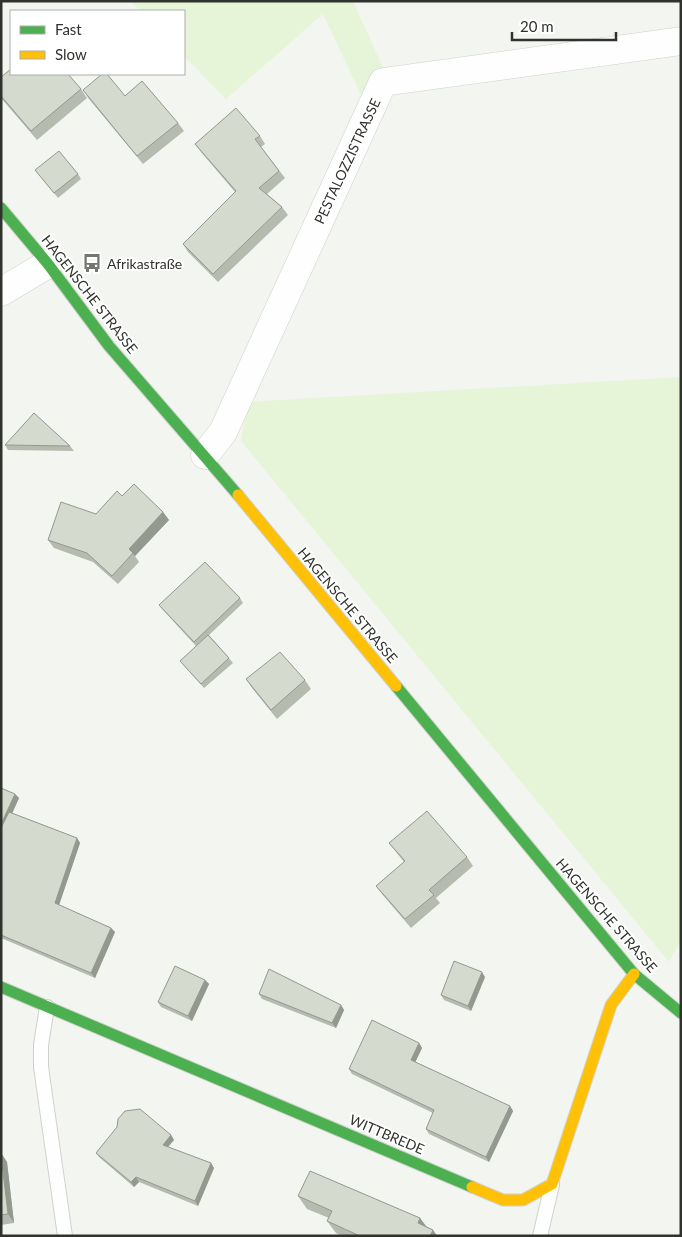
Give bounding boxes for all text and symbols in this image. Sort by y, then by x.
legend [10,10,185,75]
scale bar [512,10,616,42]
text: 20 m [520,17,554,35]
text: Fast [55,20,82,38]
text: Slow [55,45,87,63]
street label: PESTALOZZISTRASSE [310,95,384,227]
street label: HAGENSCHE STRASSE [38,231,142,357]
bus stop icon: Afrikastraße [81,252,103,274]
place label: Afrikastraße [107,255,182,272]
street label: HAGENSCHE STRASSE [295,544,401,666]
street label: HAGENSCHE STRASSE [553,854,661,976]
street label: WITTBREDE [347,1111,427,1157]

